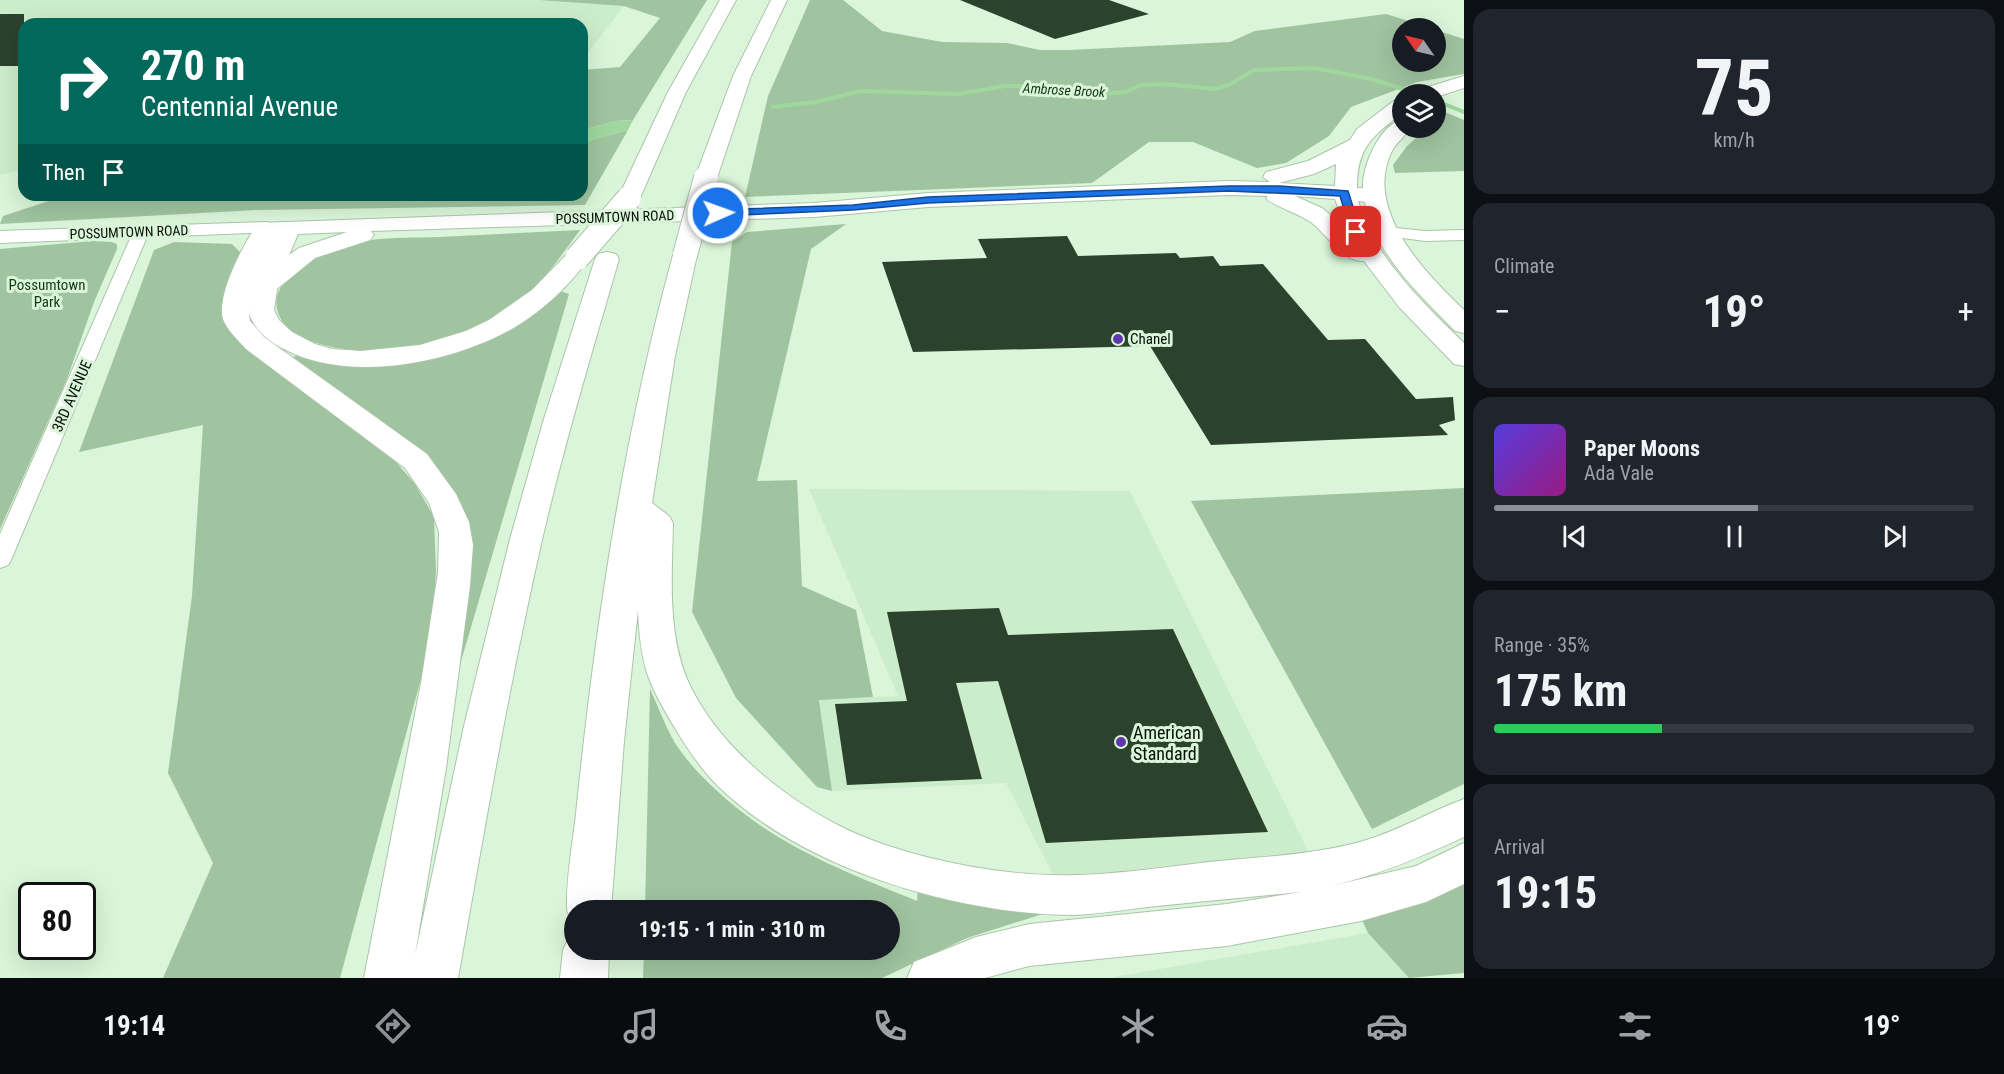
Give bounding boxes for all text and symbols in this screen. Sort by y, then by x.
north arrow [1392,18,1446,72]
map controls [1392,18,1446,138]
text: 270 m [141,41,246,90]
icon: right [42,42,120,120]
text: 75 [1695,43,1773,134]
water label: Ambrose Brook [1021,80,1106,100]
button: layers [1392,84,1446,138]
text: Centennial Avenue [141,91,338,123]
text: km/h [1713,128,1755,152]
icon: arrive [97,156,130,189]
text: Then [42,160,85,185]
position arrow [686,181,750,245]
pin [1330,206,1381,257]
street label: POSSUMTOWN ROAD [555,207,675,227]
icon: arrive [1339,215,1372,248]
street label: POSSUMTOWN ROAD [69,222,189,242]
text: Climate [1494,254,1554,278]
park label: Possumtown Park [9,276,85,311]
text: 19° [1703,285,1766,338]
text: − [1494,292,1511,331]
text: + [1958,292,1974,331]
place label: Chanel [1130,330,1171,348]
marker: Chanel [1111,332,1125,346]
street label: 3RD AVENUE [48,357,96,435]
text: Paper Moons [1584,436,1700,461]
text: Ada Vale [1584,461,1654,485]
icon: previous [1558,520,1591,553]
icon: pause [1718,520,1751,553]
icon: next [1878,520,1911,553]
text: Range · 35% [1494,633,1590,657]
text: 175 km [1494,664,1627,717]
place label: American Standard [1133,722,1201,764]
marker: American Standard [1114,735,1128,749]
text: Arrival [1494,835,1545,859]
text: 19:15 [1494,866,1597,919]
speed limit sign: 80 [18,882,96,960]
text: 19:15 · 1 min · 310 m [639,917,825,942]
icon: directions [372,1005,414,1047]
icon: music [620,1005,662,1047]
icon: phone [869,1005,911,1047]
icon: climate [1117,1005,1159,1047]
icon: car [1366,1005,1408,1047]
icon: filters [1614,1005,1656,1047]
text: 19:14 [103,1010,165,1042]
text: 19° [1863,1010,1901,1042]

